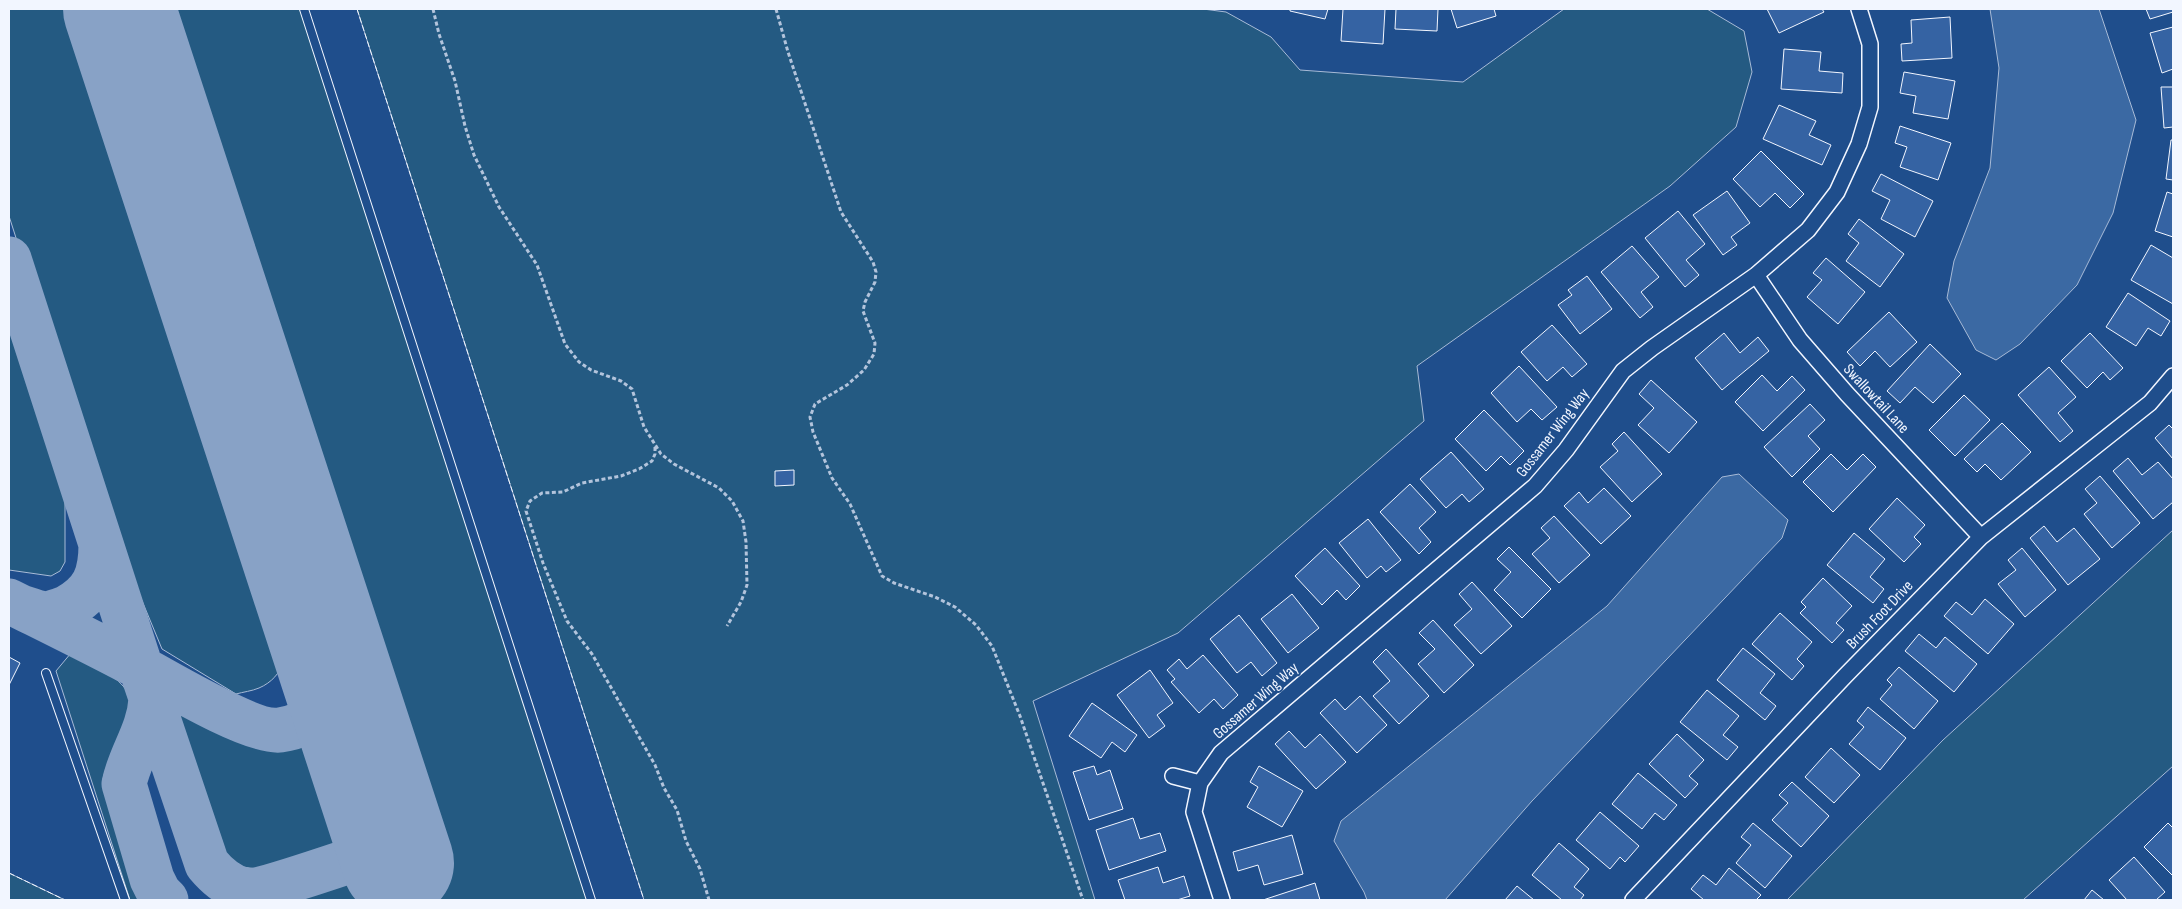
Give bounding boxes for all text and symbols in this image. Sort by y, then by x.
street label: Swallowtail Lane [1839,360,1913,438]
street label: Gossamer Wing Way [1512,385,1594,481]
street label: Brush Foot Drive [1843,577,1917,653]
street label: Gossamer Wing Way [1209,659,1303,743]

